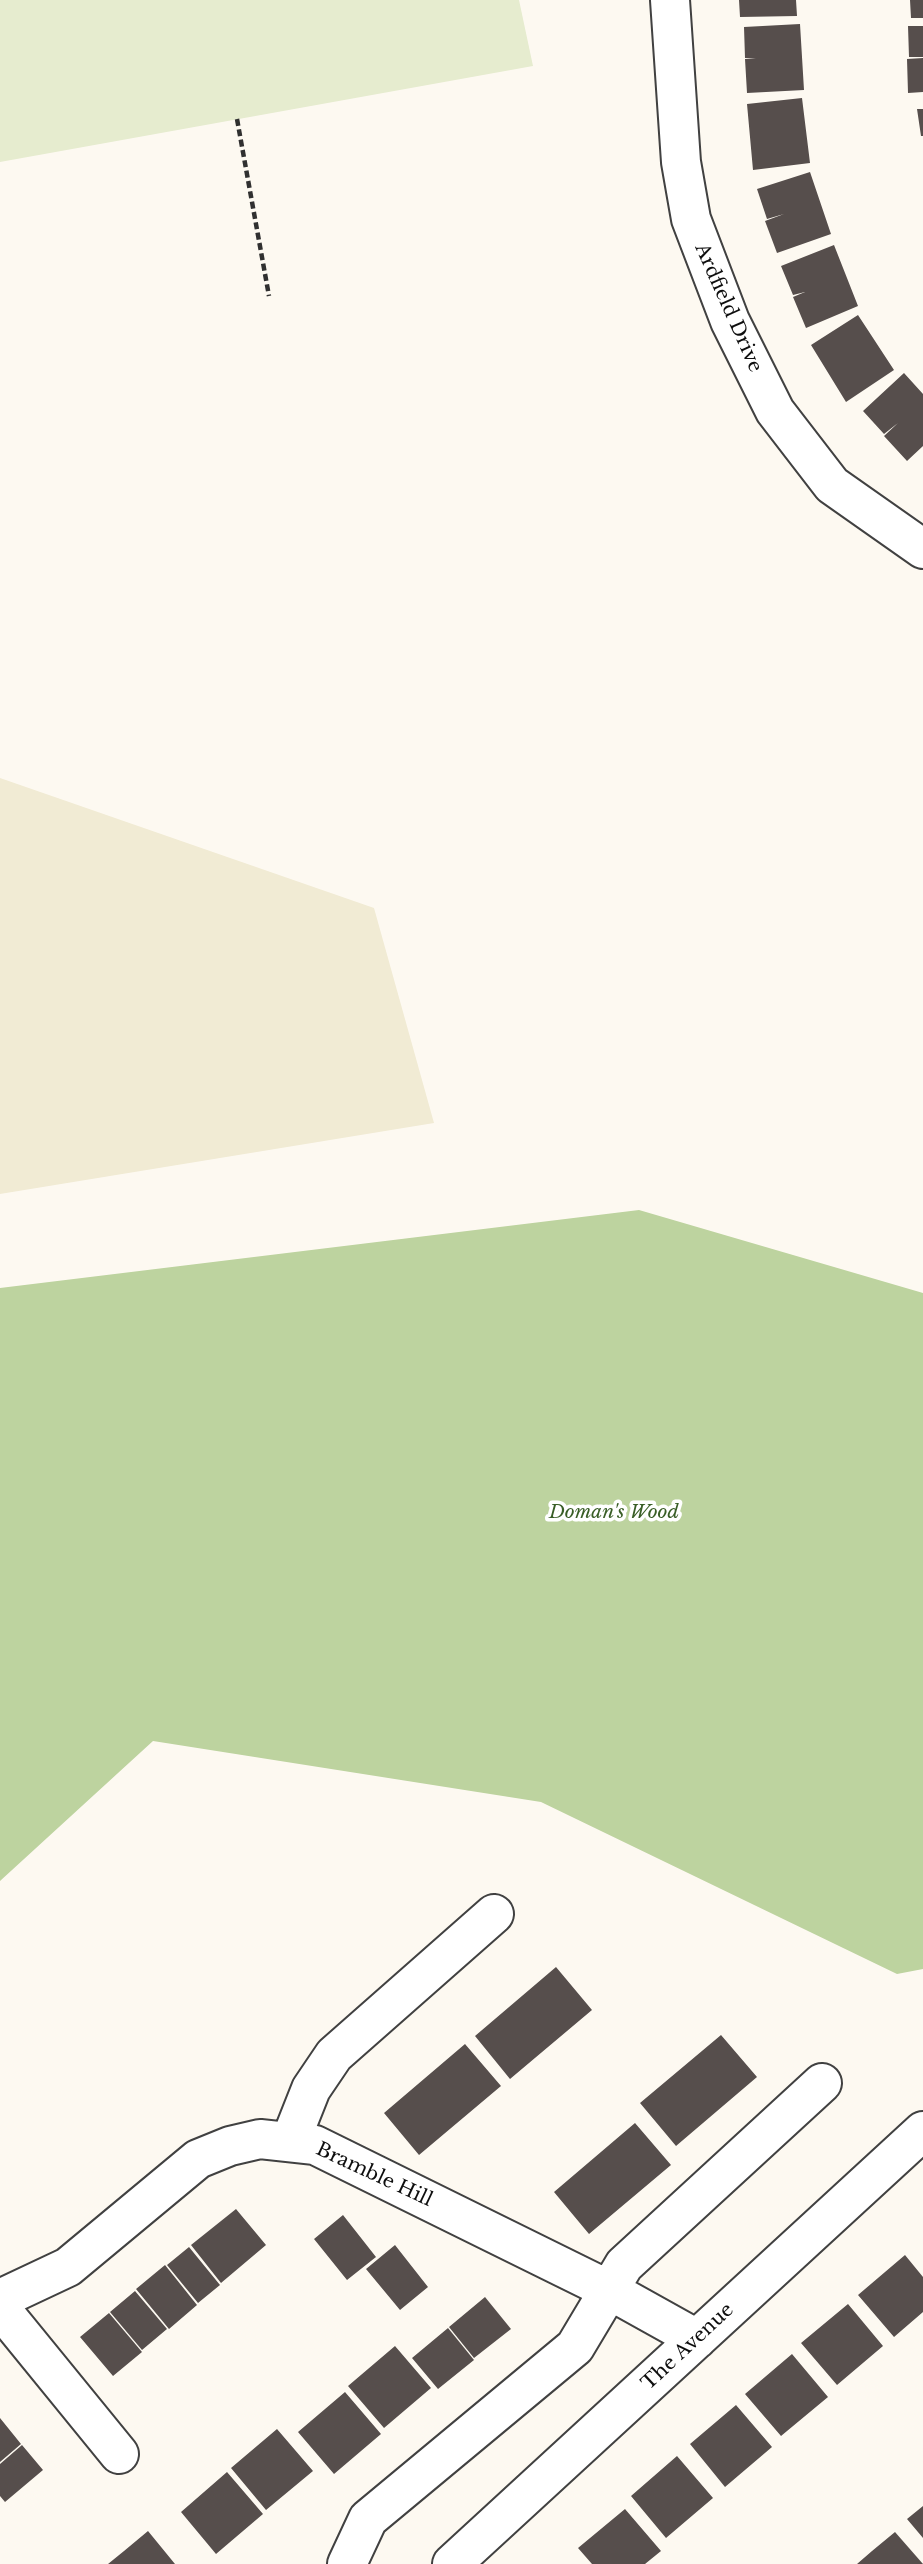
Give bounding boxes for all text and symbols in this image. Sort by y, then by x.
street label: Ardfield Drive [689,240,767,376]
park label: Doman's Wood [549,1502,679,1524]
street label: Bramble Hill [312,2138,436,2212]
street label: The Avenue [637,2299,739,2395]

